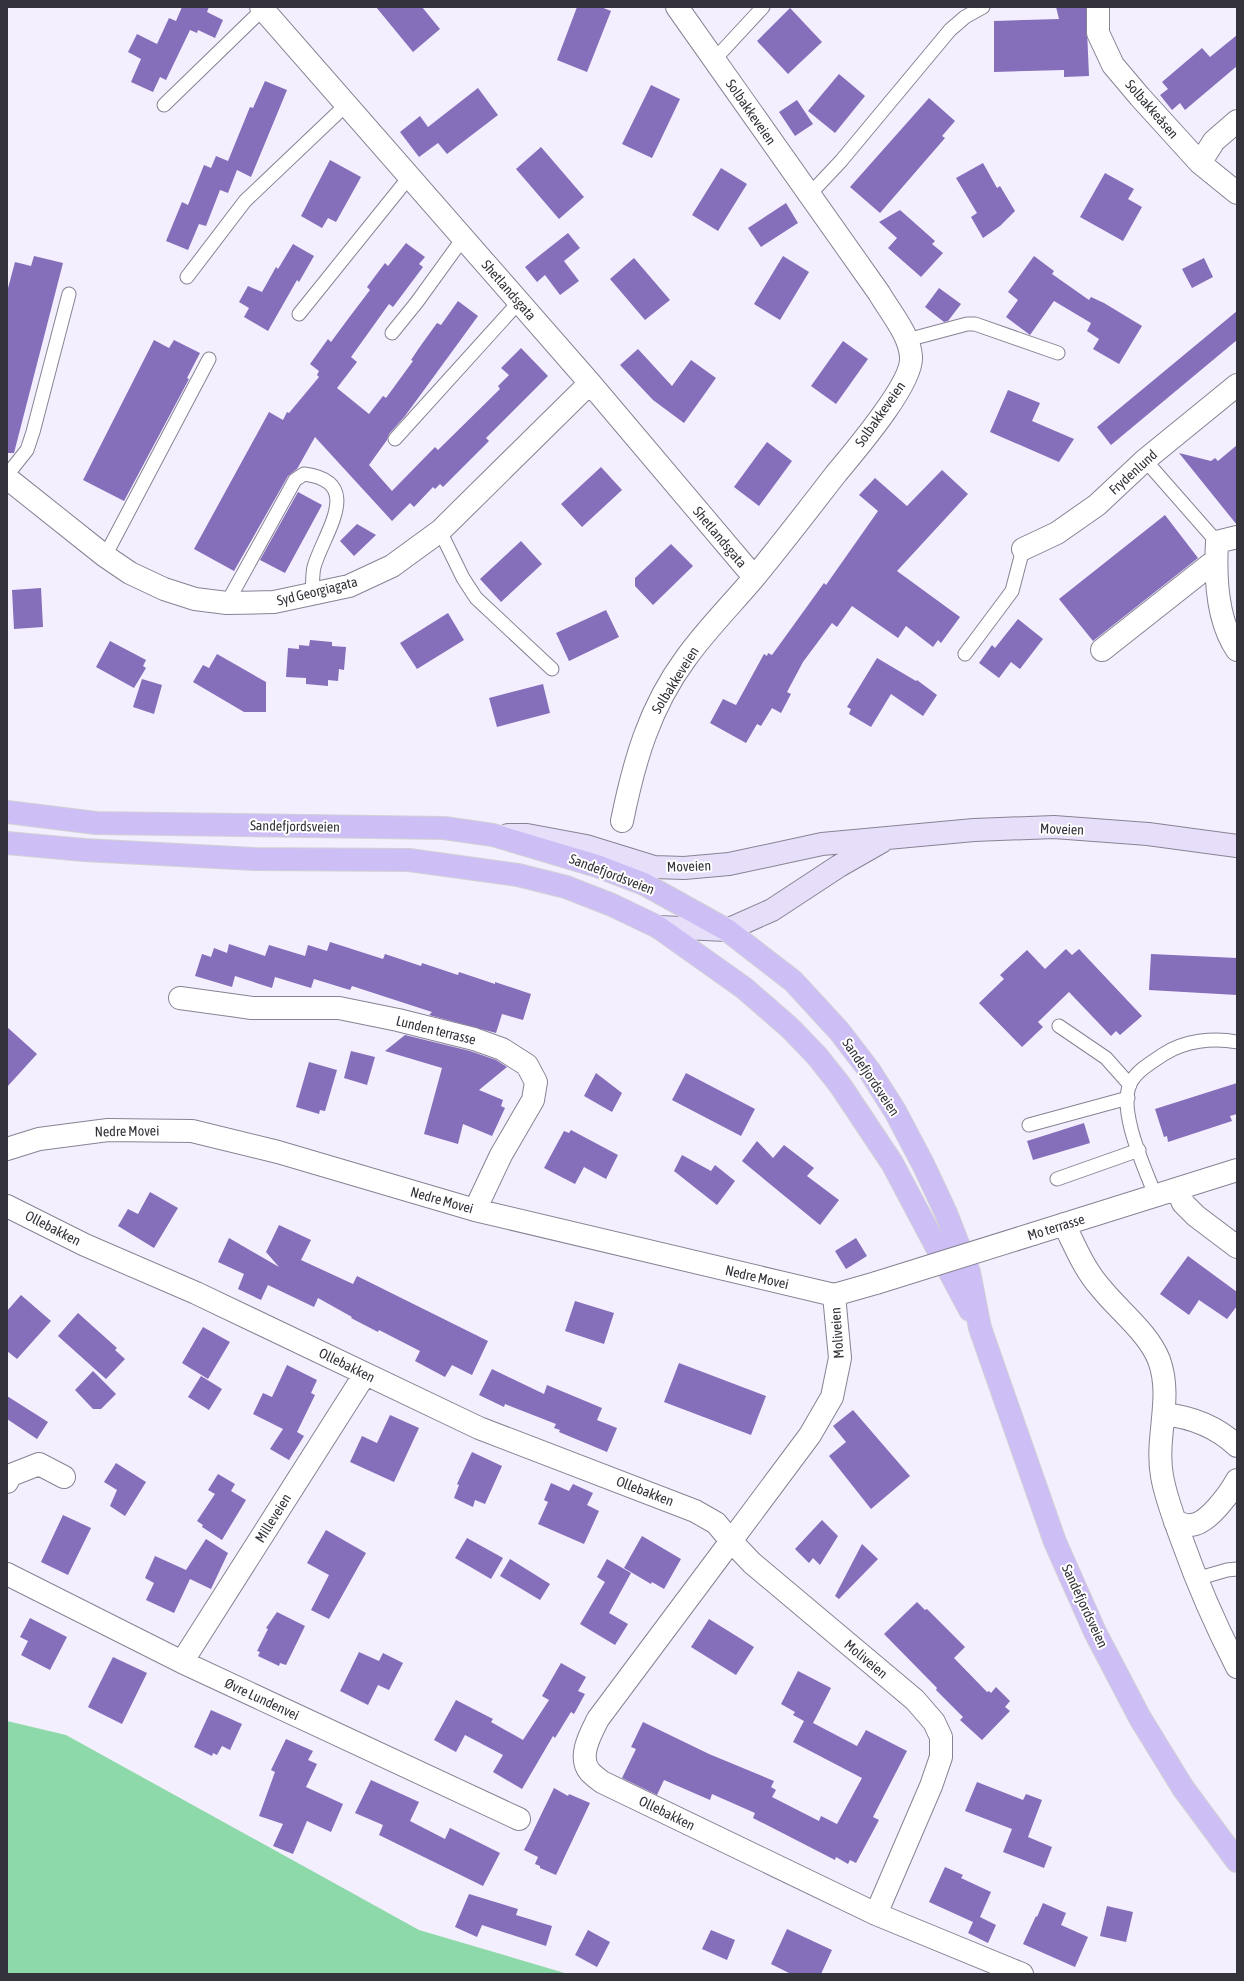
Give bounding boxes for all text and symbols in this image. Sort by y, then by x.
street label: Solbakkeveien [723,76,779,148]
street label: Solbakkeåsen [1122,76,1182,142]
street label: Shetlandsgata [479,257,539,323]
street label: Solbakkeveien [852,378,908,450]
street label: Frydenlund [1106,446,1160,498]
street label: Shetlandsgata [690,503,750,571]
street label: Syd Georgiagata [275,573,359,609]
street label: Solbakkeveien [648,644,702,716]
street label: Sandefjordsveien [250,817,340,835]
street label: Moveien [1040,820,1084,838]
street label: Sandefjordsveien [567,850,657,898]
street label: Moveien [667,857,711,875]
street label: Lunden terrasse [394,1012,478,1048]
street label: Sandefjordsveien [839,1035,903,1119]
street label: Nedre Movei [95,1122,159,1140]
street label: Nedre Movei [409,1183,475,1217]
street label: Ollebakken [23,1207,83,1249]
street label: Mo terrasse [1026,1211,1086,1243]
street label: Nedre Movei [724,1262,790,1292]
street label: Moliveien [827,1307,847,1359]
street label: Ollebakken [316,1345,378,1385]
street label: Ollebakken [614,1473,676,1509]
street label: Milleveien [252,1491,294,1545]
street label: Sandefjordsveien [1059,1562,1111,1650]
street label: Moliveien [841,1636,891,1682]
street label: Øvre Lundenvei [222,1675,302,1723]
street label: Ollebakken [636,1793,698,1833]

